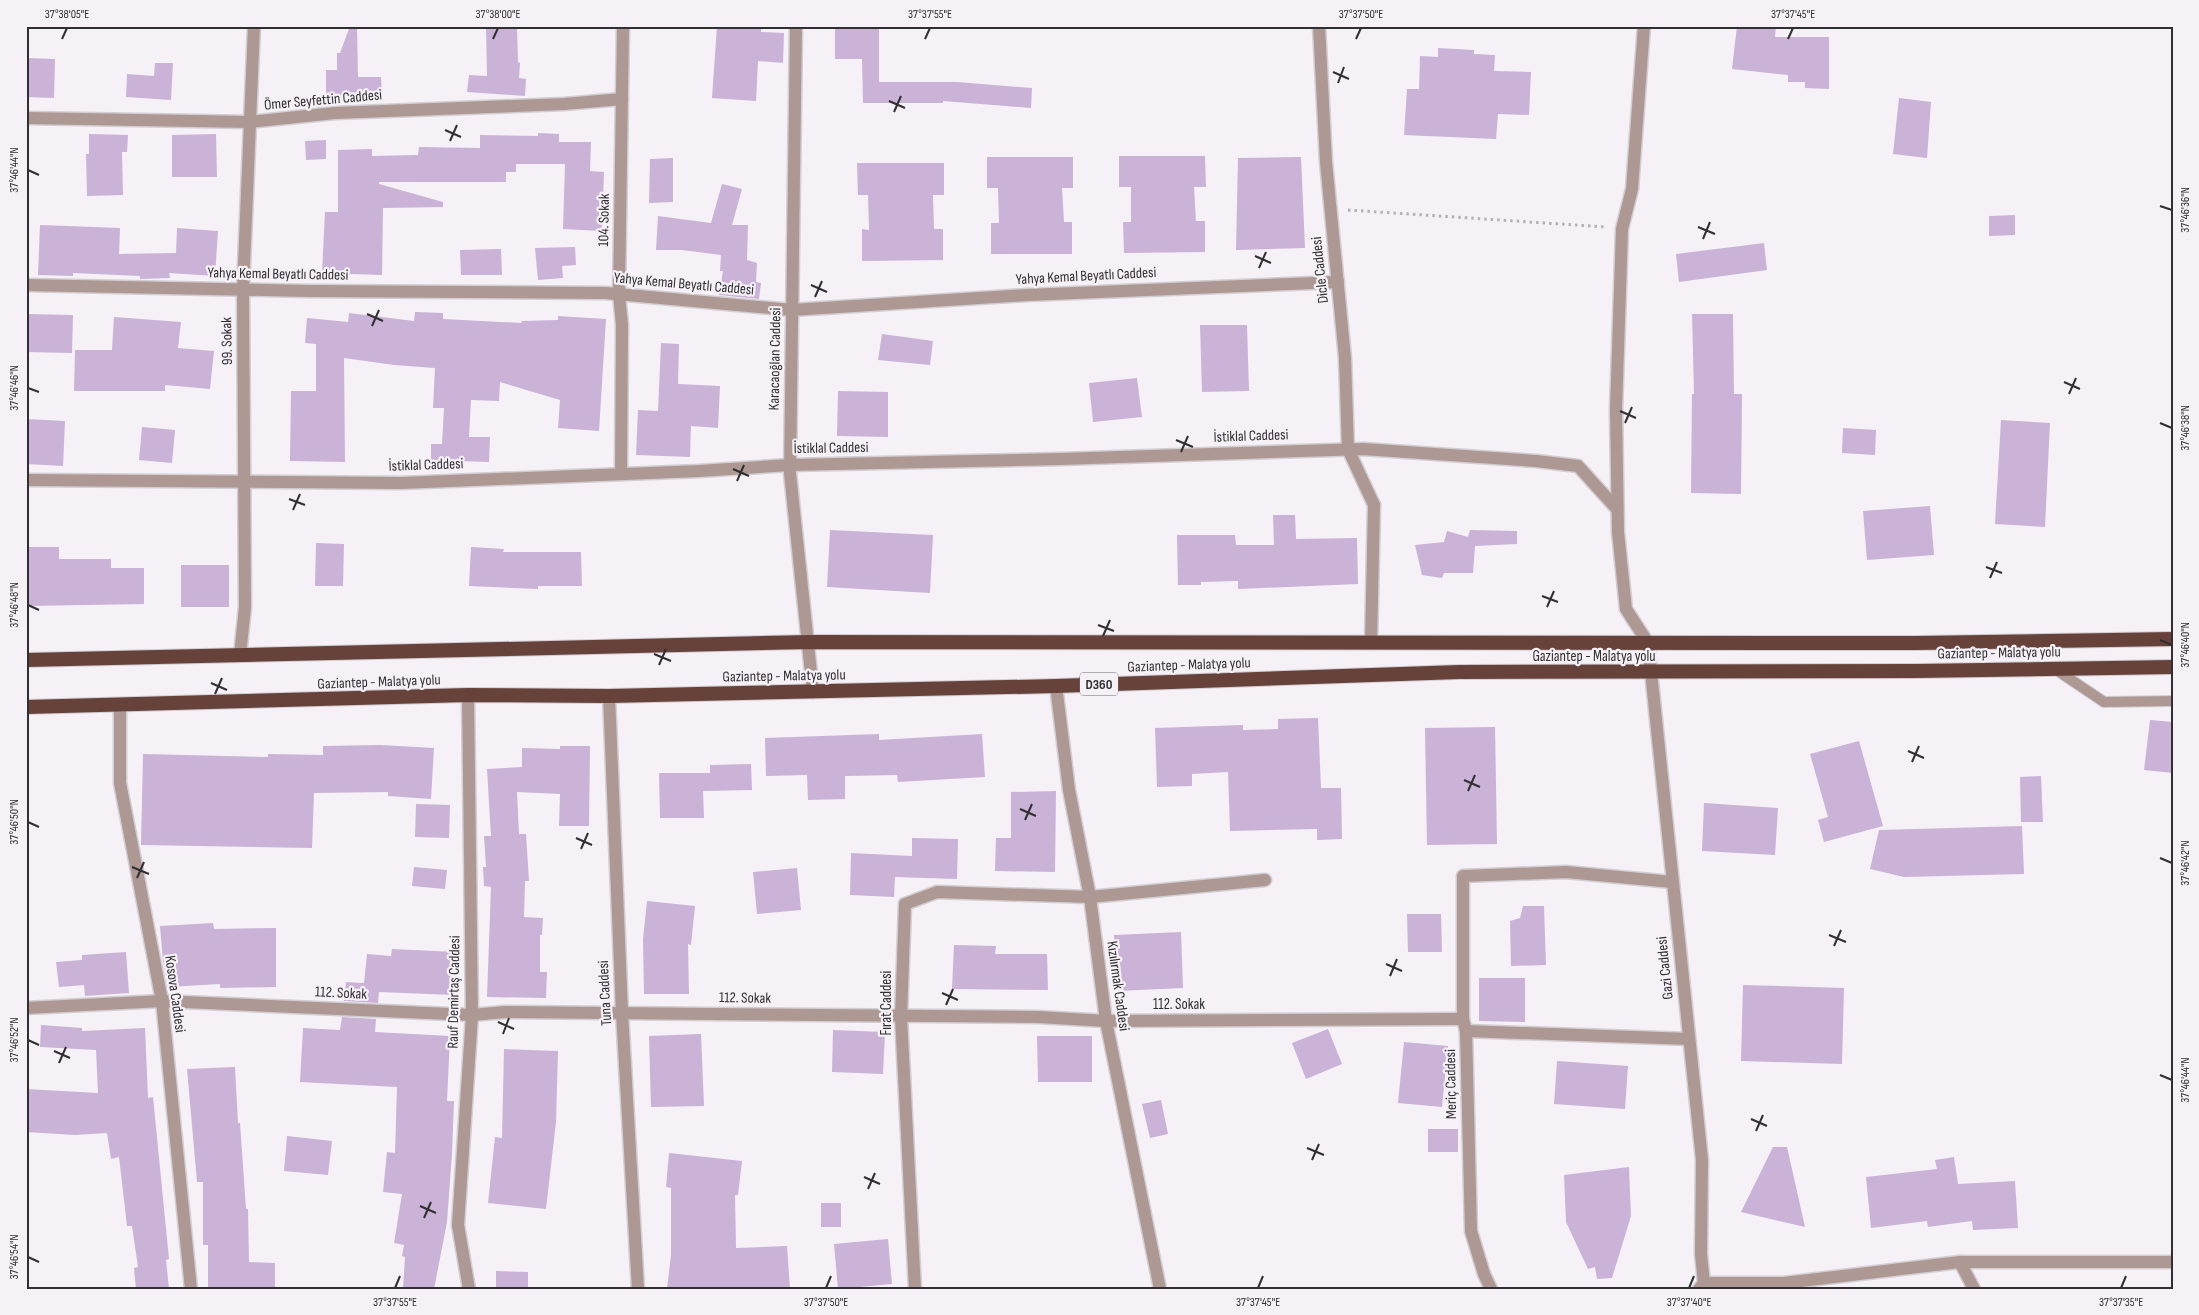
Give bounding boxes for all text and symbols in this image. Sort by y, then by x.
text: 37°38'05"E [45,7,89,22]
text: 37°38'00"E [475,7,521,22]
text: 37°37'55"E [908,7,952,22]
text: 37°37'50"E [1339,7,1383,22]
text: 37°37'45"E [1771,7,1815,22]
street label: Ömer Seyfettin Caddesi [263,85,383,115]
text: 37°46'44"N [7,147,22,193]
text: 37°46'36"N [2178,187,2193,233]
street label: 104. Sokak [594,193,614,247]
street label: Dicle Caddesi [1307,236,1333,304]
street label: Yahya Kemal Beyatlı Caddesi [208,263,349,285]
street label: Yahya Kemal Beyatlı Caddesi [1015,263,1157,289]
street label: Yahya Kemal Beyatlı Caddesi [613,268,755,300]
street label: Karacaoğlan Caddesi [765,307,785,411]
street label: 99. Sokak [217,317,237,365]
text: 37°46'46"N [7,365,22,411]
text: 37°46'38"N [2178,405,2193,451]
street label: İstiklal Caddesi [1213,425,1289,447]
street label: İstiklal Caddesi [793,438,869,458]
street label: İstiklal Caddesi [388,454,464,476]
text: 37°46'48"N [7,582,22,628]
text: 37°46'40"N [2178,622,2193,668]
street label: Gaziantep - Malatya yolu [1937,642,2061,664]
street label: Gaziantep - Malatya yolu [1532,647,1656,666]
street label: Gaziantep - Malatya yolu [1127,653,1251,677]
street label: Gaziantep - Malatya yolu [722,665,846,687]
street label: Gaziantep - Malatya yolu [317,670,441,694]
road number: D360 [1080,672,1118,696]
text: 37°46'50"N [7,799,22,845]
text: 37°46'42"N [2178,840,2193,886]
street label: Rauf Demirtaş Caddesi [444,935,464,1049]
street label: Gazi Caddesi [1652,935,1678,1000]
street label: Kızılırmak Caddesi [1102,940,1134,1032]
street label: Kosova Caddesi [160,954,190,1034]
street label: Tuna Caddesi [594,960,616,1026]
street label: Fırat Caddesi [877,970,896,1035]
street label: 112. Sokak [315,982,368,1004]
street label: 112. Sokak [719,988,771,1008]
street label: 112. Sokak [1153,995,1205,1014]
text: 37°46'52"N [7,1017,22,1063]
street label: Meriç Caddesi [1441,1049,1461,1119]
text: 37°46'44"N [2178,1057,2193,1103]
text: 37°46'54"N [7,1234,22,1280]
text: 37°37'55"E [373,1295,417,1310]
text: 37°37'50"E [804,1295,848,1310]
text: 37°37'45"E [1236,1295,1280,1310]
text: 37°37'40"E [1667,1295,1711,1310]
text: 37°37'35"E [2099,1295,2143,1310]

